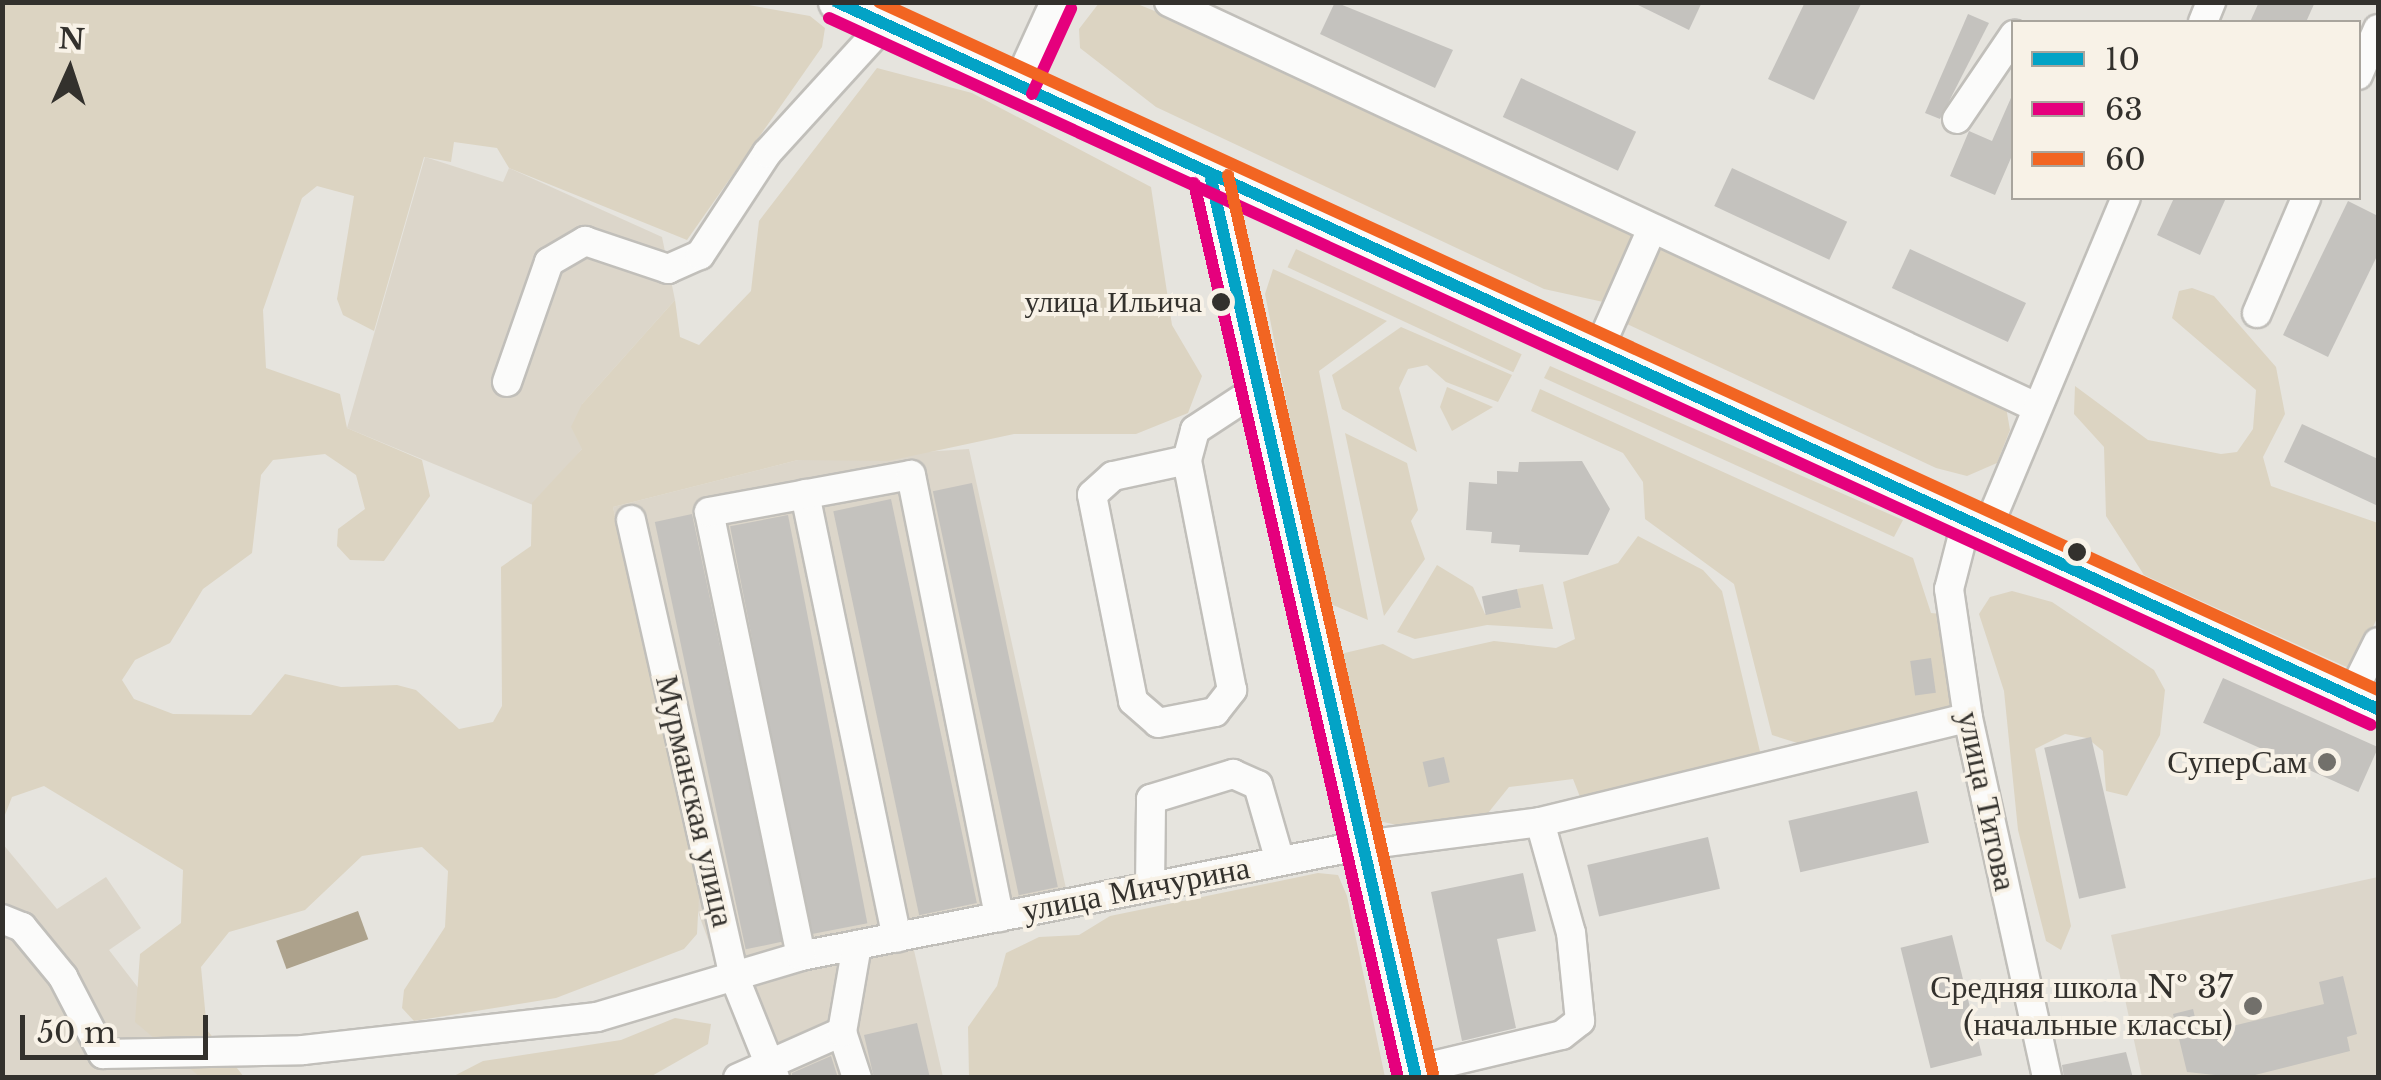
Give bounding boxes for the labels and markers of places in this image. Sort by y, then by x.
place label: улица Ильича [1025,284,1202,320]
marker: улица Ильича [1211,292,1231,312]
unlabelled marker [2067,542,2087,562]
place label: СуперСам [2167,743,2307,781]
marker: СуперСам [2316,751,2338,773]
place label: Средняя школа № 37 (начальные классы) [1930,969,2233,1044]
marker: Средняя школа № 37 (начальные классы) [2242,995,2264,1017]

